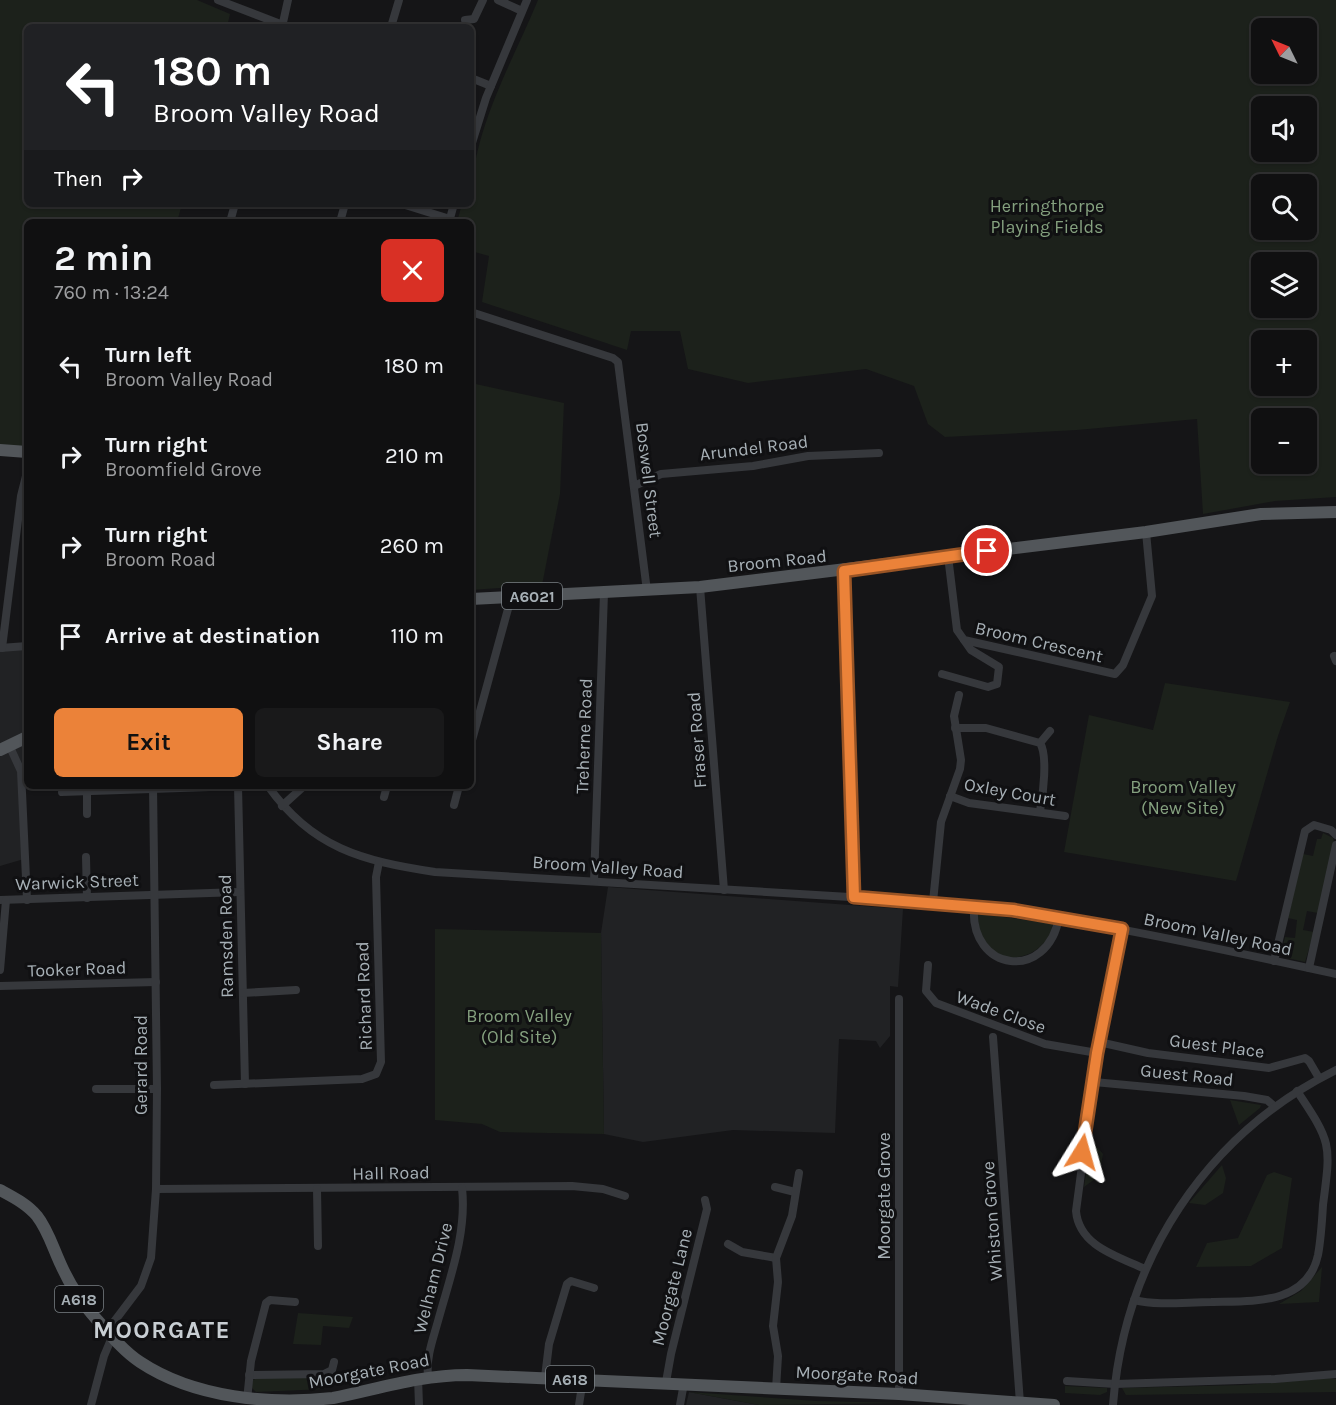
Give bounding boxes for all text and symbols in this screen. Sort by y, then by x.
north arrow [1251,18,1317,84]
map controls [1251,18,1317,474]
text: 180 m [153,46,272,96]
icon: left [54,48,132,126]
button: sound [1251,96,1317,162]
text: Broom Valley Road [153,97,380,129]
icon: right [115,162,148,195]
text: Then [54,166,103,192]
button: search [1251,174,1317,240]
park label: Herringthorpe Playing Fields [990,195,1104,238]
text: 2 min [54,237,153,279]
button: close [381,239,444,302]
button: layers [1251,252,1317,318]
text: 760 m · 13:24 [54,281,169,304]
button: + [1251,330,1317,396]
text: Turn left [105,342,192,368]
icon: left [54,350,87,383]
text: 180 m [384,353,444,379]
text: Broom Valley Road [105,368,273,391]
button: − [1251,408,1317,474]
street label: Boswell Street [631,421,667,539]
street label: Arundel Road [698,430,810,466]
text: Turn right [105,432,208,458]
icon: right [54,440,87,473]
text: 210 m [385,443,444,469]
text: Broomfield Grove [105,458,262,481]
text: Turn right [105,522,208,548]
pin [961,525,1012,576]
icon: right [54,530,87,563]
text: 260 m [380,533,444,559]
icon: arrive [970,534,1003,567]
street label: Broom Road [726,545,828,577]
text: Broom Road [105,548,216,571]
road number: A6021 [502,583,562,609]
street label: Broom Crescent [973,617,1105,667]
icon: arrive [54,620,87,653]
text: Arrive at destination [105,623,320,649]
text: 110 m [391,623,444,649]
street label: Treherne Road [571,678,597,794]
street label: Fraser Road [683,691,711,789]
button: Exit [54,708,243,777]
button: Share [255,708,444,777]
street label: Oxley Court [962,773,1058,811]
park label: Broom Valley (New Site) [1130,776,1236,819]
street label: Broom Valley Road [532,851,684,883]
street label: Warwick Street [15,869,139,895]
street label: Ramsden Road [214,874,238,998]
street label: Broom Valley Road [1142,908,1294,960]
street label: Richard Road [351,941,377,1051]
street label: Tooker Road [27,956,127,982]
street label: Wade Close [953,986,1049,1038]
park label: Broom Valley (Old Site) [466,1005,572,1048]
street label: Gerard Road [130,1015,152,1115]
street label: Guest Place [1168,1029,1266,1063]
street label: Guest Road [1139,1059,1235,1091]
position arrow [1050,1120,1114,1184]
street label: Moorgate Grove [873,1132,895,1260]
street label: Hall Road [352,1161,430,1185]
street label: Whiston Grove [977,1161,1007,1281]
street label: Welham Drive [409,1220,457,1336]
street label: Moorgate Lane [647,1226,697,1348]
road number: A618 [55,1286,103,1312]
district label: MOORGATE [93,1316,231,1344]
street label: Moorgate Road [307,1348,431,1394]
street label: Moorgate Road [795,1361,919,1389]
road number: A618 [546,1366,594,1392]

